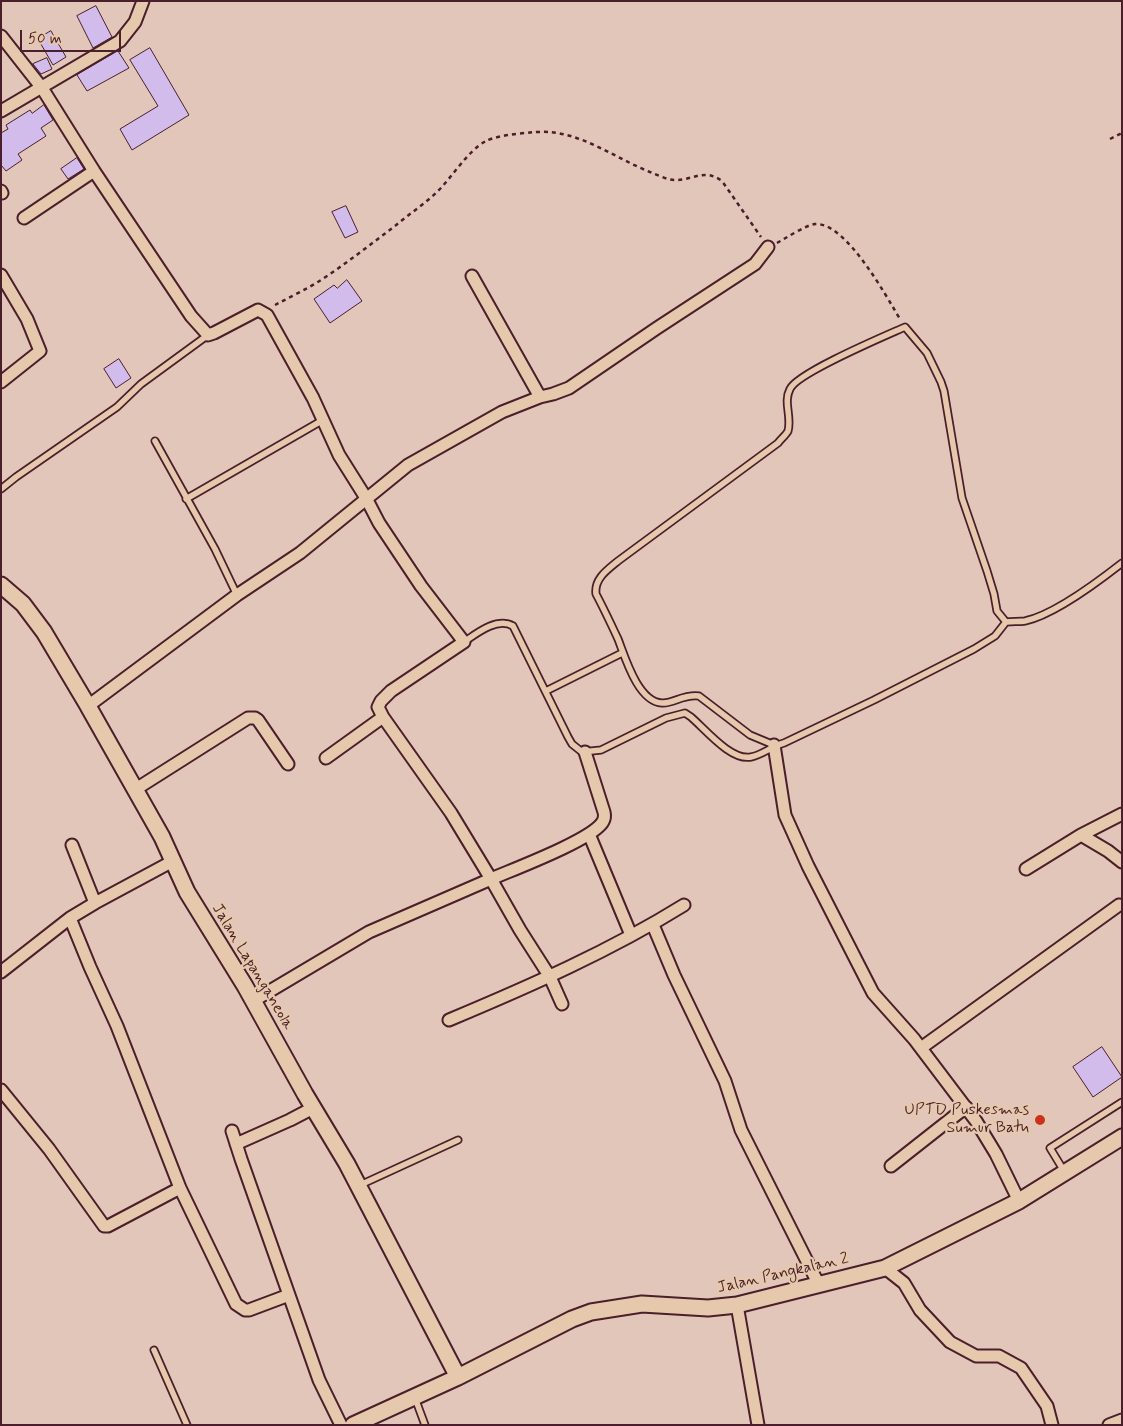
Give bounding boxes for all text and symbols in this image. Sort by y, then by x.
scale bar [22,20,124,52]
text: 50 m [28,29,62,49]
street label: Jalan Lapanganeola [207,901,297,1033]
place label: UPTD Puskesmas Sumur Batu [905,1101,1029,1139]
marker: UPTD Puskesmas Sumur Batu [1033,1113,1047,1127]
street label: Jalan Pangkalan 2 [716,1250,850,1298]

